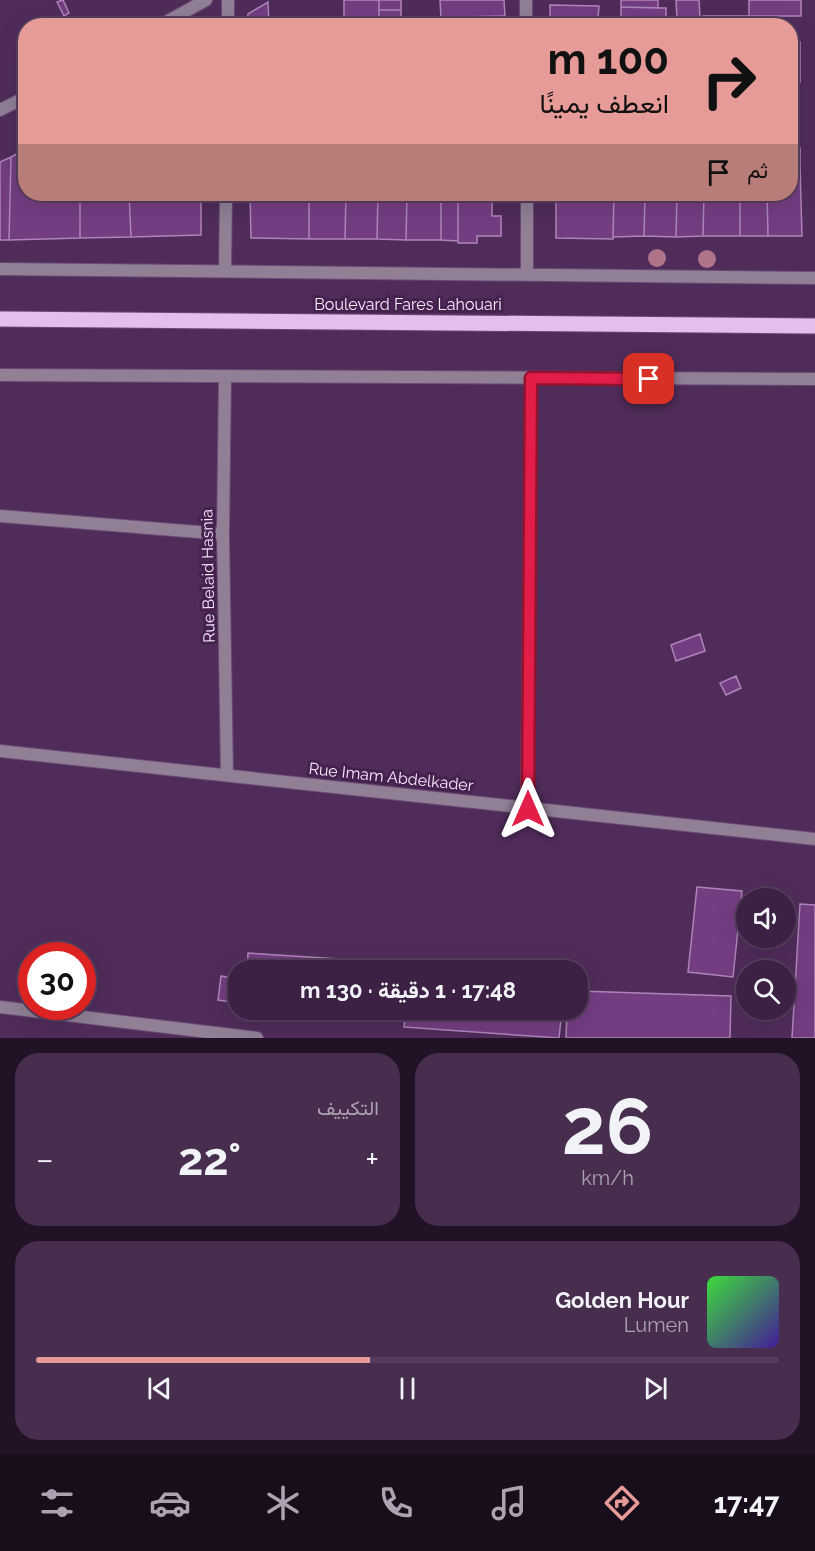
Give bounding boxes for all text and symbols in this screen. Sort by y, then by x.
text: 100 m [547,35,669,84]
icon: right [690,42,768,120]
text: انعطف يمينًا [540,88,669,119]
icon: arrive [702,156,735,189]
text: ثم [747,157,768,183]
street label: Boulevard Fares Lahouari [314,295,502,314]
pin [623,353,674,404]
icon: arrive [632,362,665,395]
street label: Rue Belaid Hasnia [197,509,219,643]
street label: Rue Imam Abdelkader [308,759,475,795]
position arrow [496,777,560,841]
map controls [736,888,796,1020]
button: sound [736,888,796,948]
speed limit sign: 30 [18,942,96,1020]
button: search [736,960,796,1020]
text: 17:48 · 1 دقيقة · 130 m [300,977,516,1003]
text: 26 [562,1081,653,1172]
text: التكييف [317,1096,379,1120]
text: 22° [178,1133,241,1186]
text: − [36,1140,54,1179]
text: + [365,1140,379,1179]
text: km/h [581,1166,634,1190]
text: Golden Hour [555,1287,689,1313]
text: Lumen [624,1313,689,1337]
icon: previous [143,1372,176,1405]
icon: pause [391,1372,424,1405]
icon: next [639,1372,672,1405]
icon: filters [36,1482,78,1524]
icon: car [149,1482,191,1524]
icon: climate [262,1482,304,1524]
icon: phone [375,1482,417,1524]
icon: music [488,1482,530,1524]
icon: directions [601,1482,643,1524]
text: 17:47 [714,1488,779,1519]

